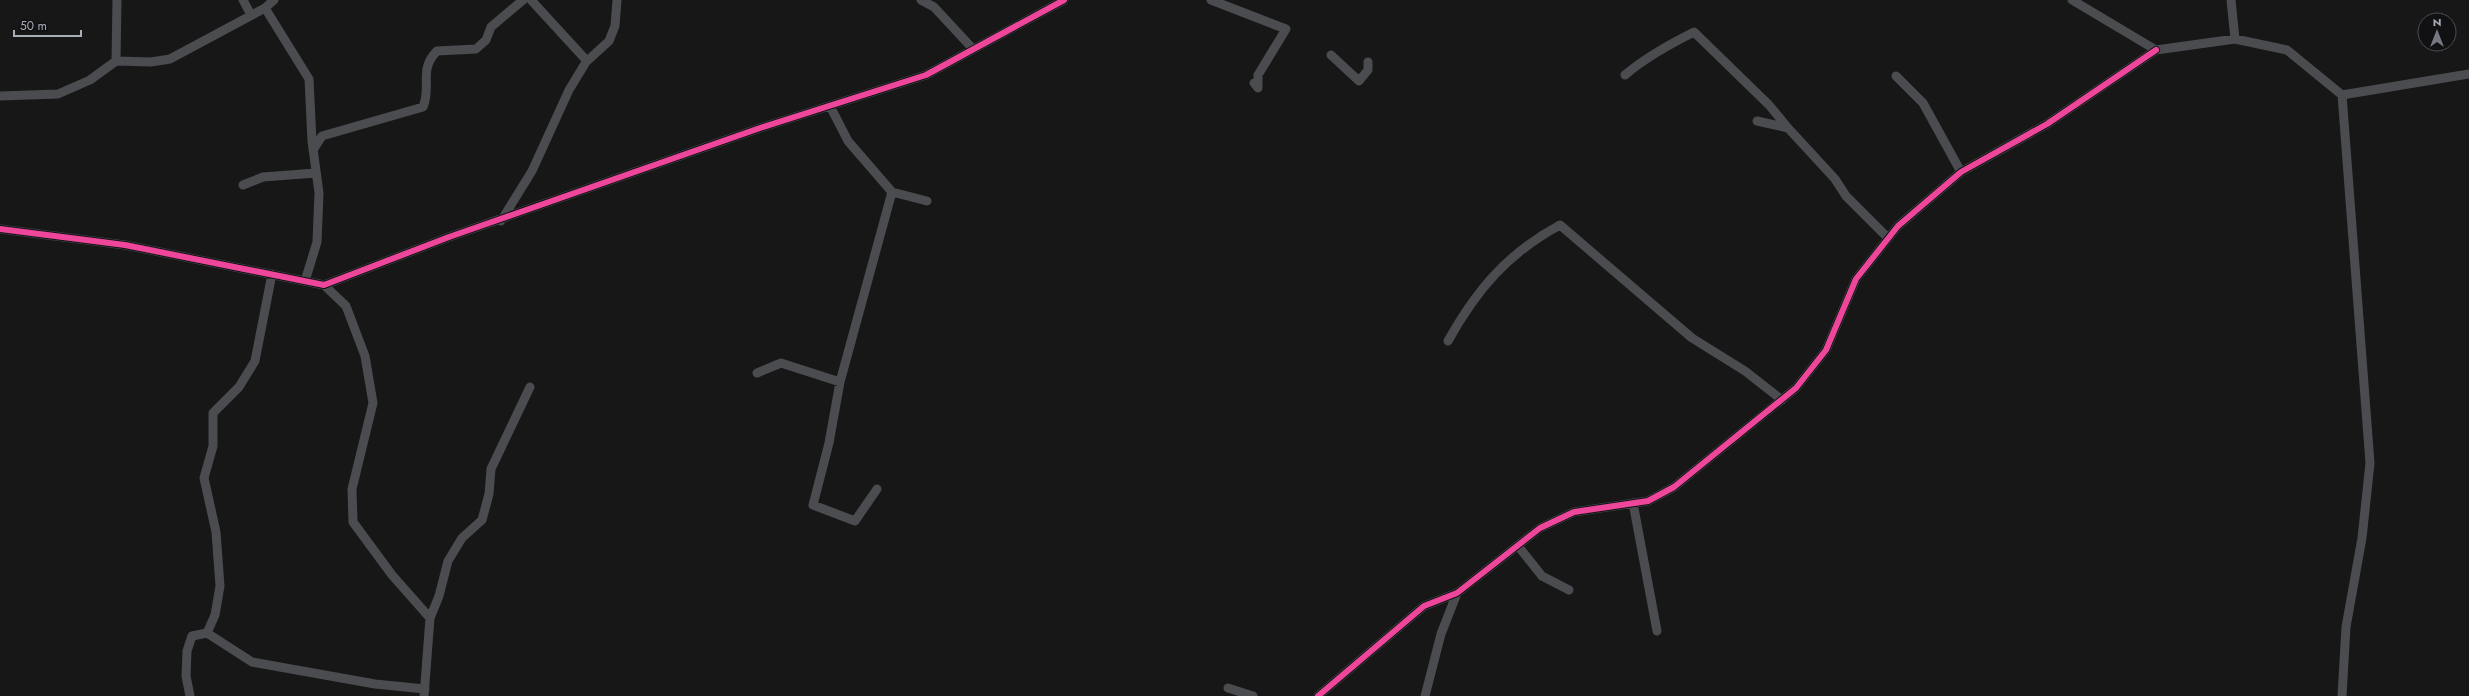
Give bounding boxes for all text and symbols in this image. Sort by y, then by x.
scale bar [14,12,81,38]
north arrow [2417,12,2457,52]
text: N [2433,14,2441,30]
text: 50 m [20,17,47,35]

